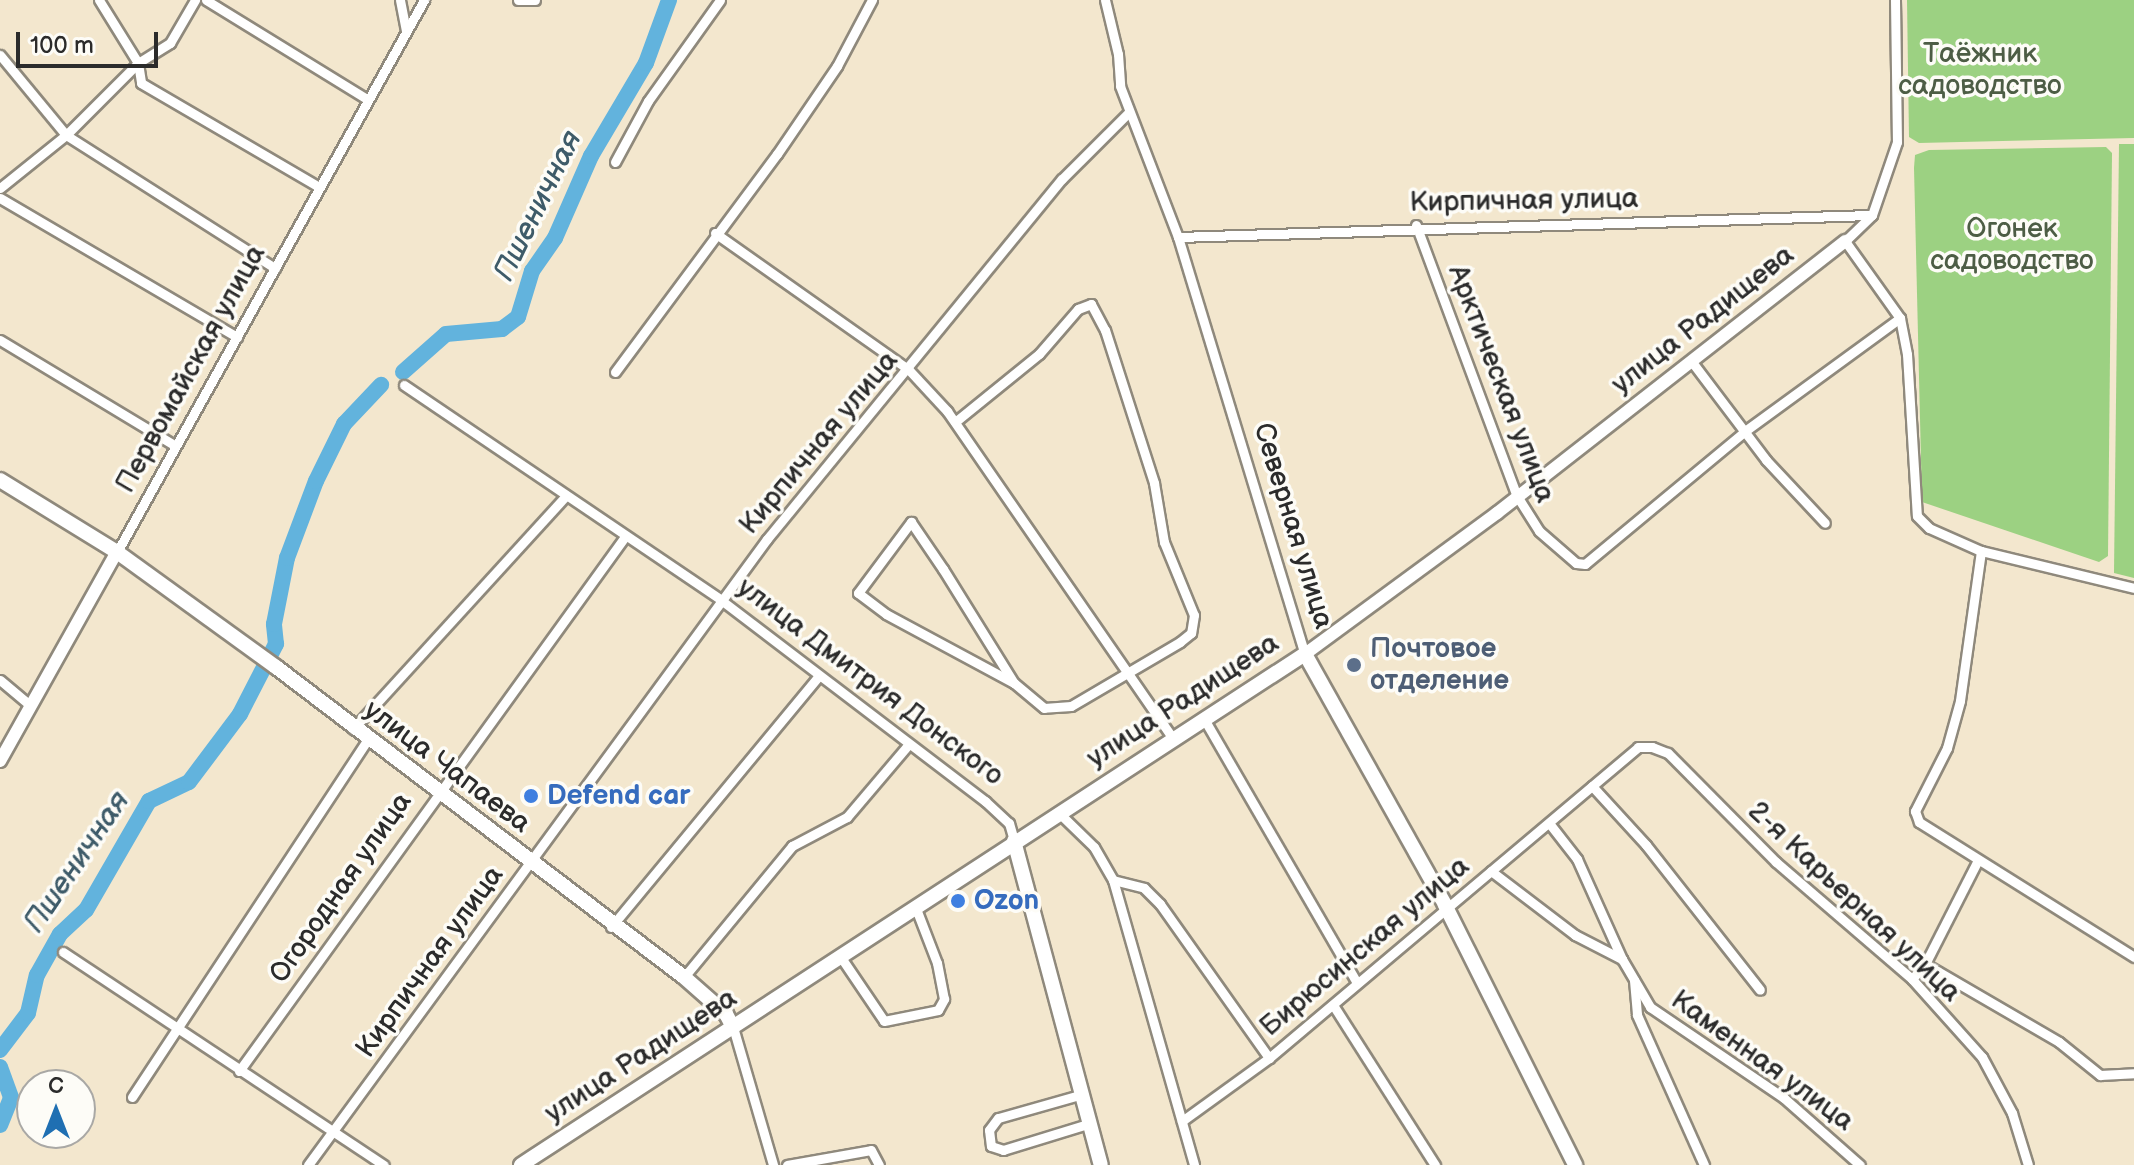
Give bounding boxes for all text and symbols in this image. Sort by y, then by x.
scale bar [20,16,162,66]
text: 100 m [30,31,94,60]
park label: Таёжник садоводство [1898,37,2062,103]
water label: Пшеничная [486,125,590,287]
street label: Кирпичная улица [1409,182,1639,220]
park label: Огонек садоводство [1930,212,2094,278]
street label: Первомайская улица [109,239,273,499]
street label: улица Радищева [1605,239,1801,401]
street label: Арктическая улица [1440,261,1562,507]
street label: Кирпичная улица [733,345,905,541]
street label: Северная улица [1246,419,1340,633]
street label: улица Дмитрия Донского [730,571,1010,793]
street label: улица Радищева [1081,627,1285,775]
place label: Почтовое отделение [1370,632,1509,698]
marker: Почтовое отделение [1345,656,1363,674]
street label: улица Чапаева [357,693,537,841]
place label: Defend car [547,779,690,813]
water label: Пшеничная [17,784,137,940]
street label: Огородная улица [263,786,419,990]
marker: Defend car [522,787,540,805]
street label: 2-я Карьерная улица [1741,795,1967,1009]
street label: Бирюсинская улица [1254,850,1476,1044]
street label: Кирпичная улица [349,860,511,1064]
place label: Ozon [974,884,1039,918]
marker: Ozon [949,892,967,910]
street label: улица Радищева [539,982,743,1130]
street label: Каменная улица [1664,983,1860,1139]
north arrow [16,1069,96,1149]
text: С [48,1073,64,1100]

